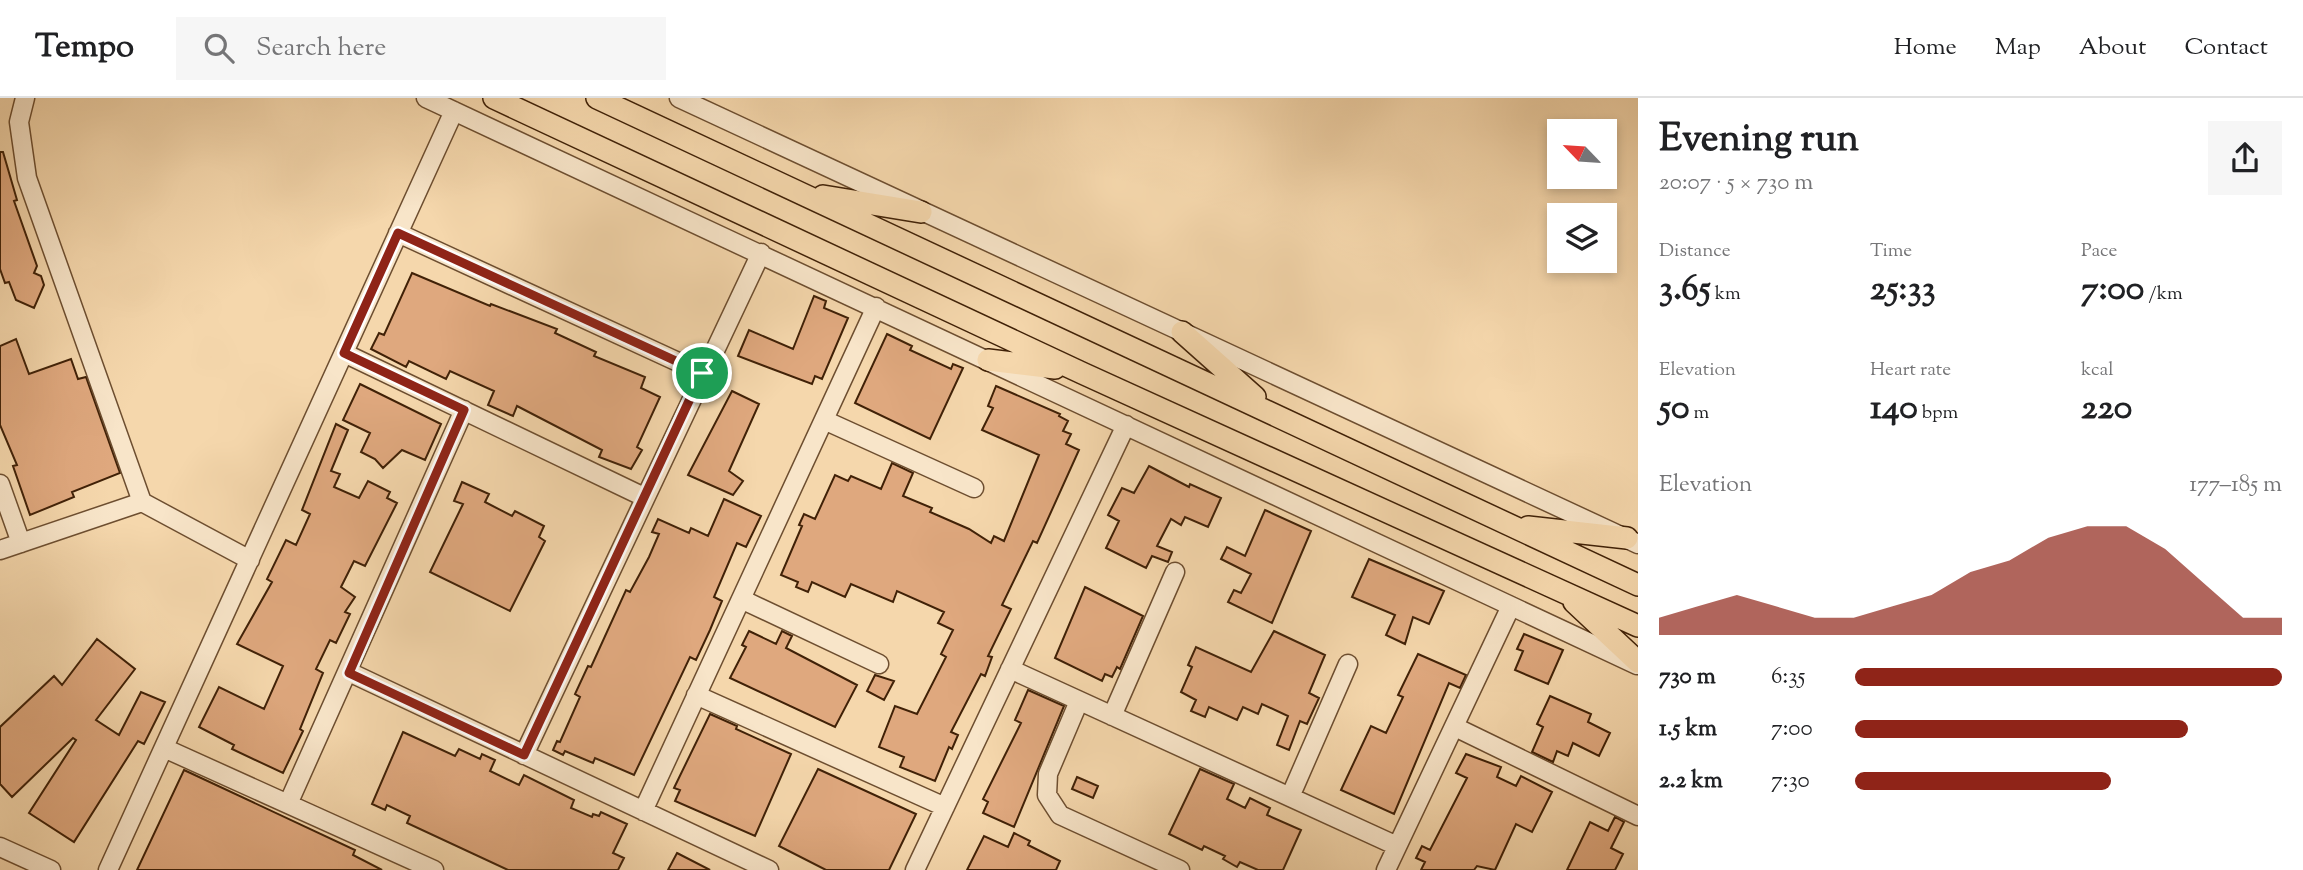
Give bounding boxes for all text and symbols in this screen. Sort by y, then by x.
search box [176,17,666,80]
text: Tempo [35,24,134,72]
icon: search [200,29,238,67]
text: Search here [256,30,386,67]
text: Home [1894,31,1957,65]
text: Map [1995,31,2041,65]
text: About [2079,31,2146,65]
text: Contact [2184,31,2268,65]
text: Evening run [1659,114,1859,168]
north arrow [1547,119,1617,189]
map controls [1547,119,1617,273]
button: share [2208,121,2282,195]
text: 20:07 · 5 × 730 m [1659,167,1813,200]
button: layers [1547,203,1617,273]
text: Distance [1659,238,1731,265]
text: Time [1870,238,1912,265]
text: Pace [2081,238,2117,265]
text: 3.65 [1659,265,1711,316]
text: 25:33 [1870,265,1936,316]
text: 7:00 [2081,265,2144,316]
text: km [1711,281,1741,308]
text: /km [2144,281,2183,308]
pin [672,343,732,403]
icon: arrive [683,354,721,392]
text: Elevation [1659,357,1736,384]
text: Heart rate [1870,357,1951,384]
text: kcal [2081,357,2114,384]
text: 50 [1659,384,1690,435]
text: 140 [1870,384,1918,435]
text: 220 [2081,384,2132,435]
text: m [1690,400,1709,427]
text: bpm [1918,400,1958,427]
text: Elevation [1659,469,1752,502]
text: 177–185 m [2189,469,2282,502]
text: 730 m [1659,661,1716,694]
text: 6:35 [1771,661,1805,694]
text: 1.5 km [1659,713,1717,746]
text: 7:00 [1771,713,1813,746]
text: 2.2 km [1659,765,1723,798]
text: 7:30 [1771,765,1810,798]

